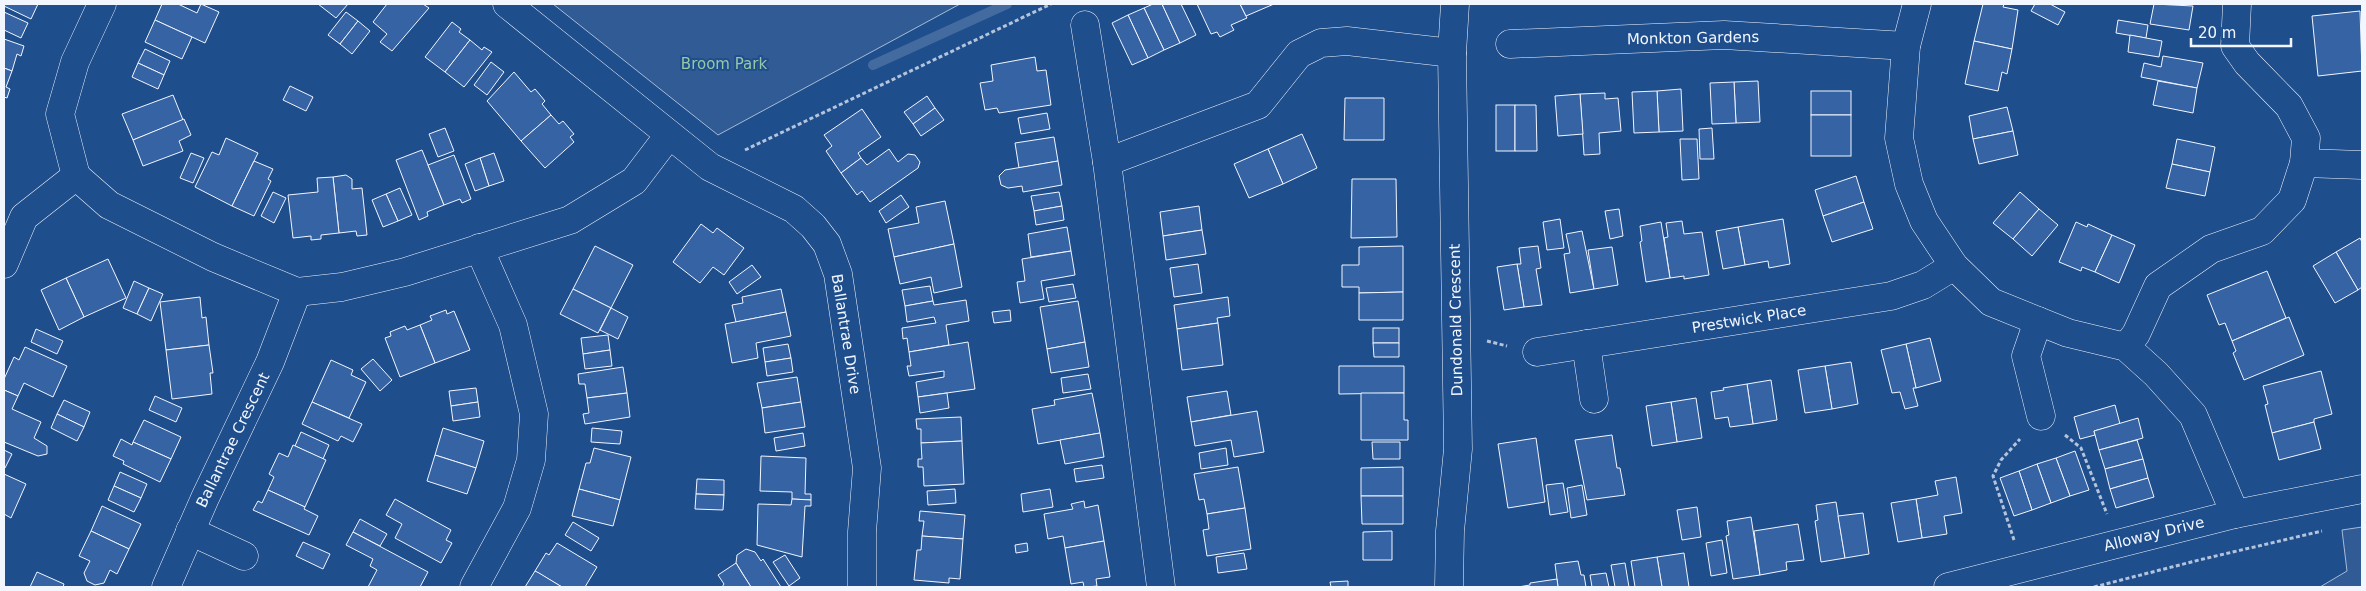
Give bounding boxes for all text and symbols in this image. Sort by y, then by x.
scale bar [2191,15,2291,47]
text: 20 m [2198,24,2236,42]
street label: Monkton Gardens [1627,28,1760,48]
park label: Broom Park [681,55,767,73]
street label: Dundonald Crescent [1446,243,1466,396]
street label: Ballantrae Drive [828,272,864,396]
street label: Prestwick Place [1691,301,1807,337]
street label: Ballantrae Crescent [192,369,274,510]
street label: Alloway Drive [2102,513,2206,555]

